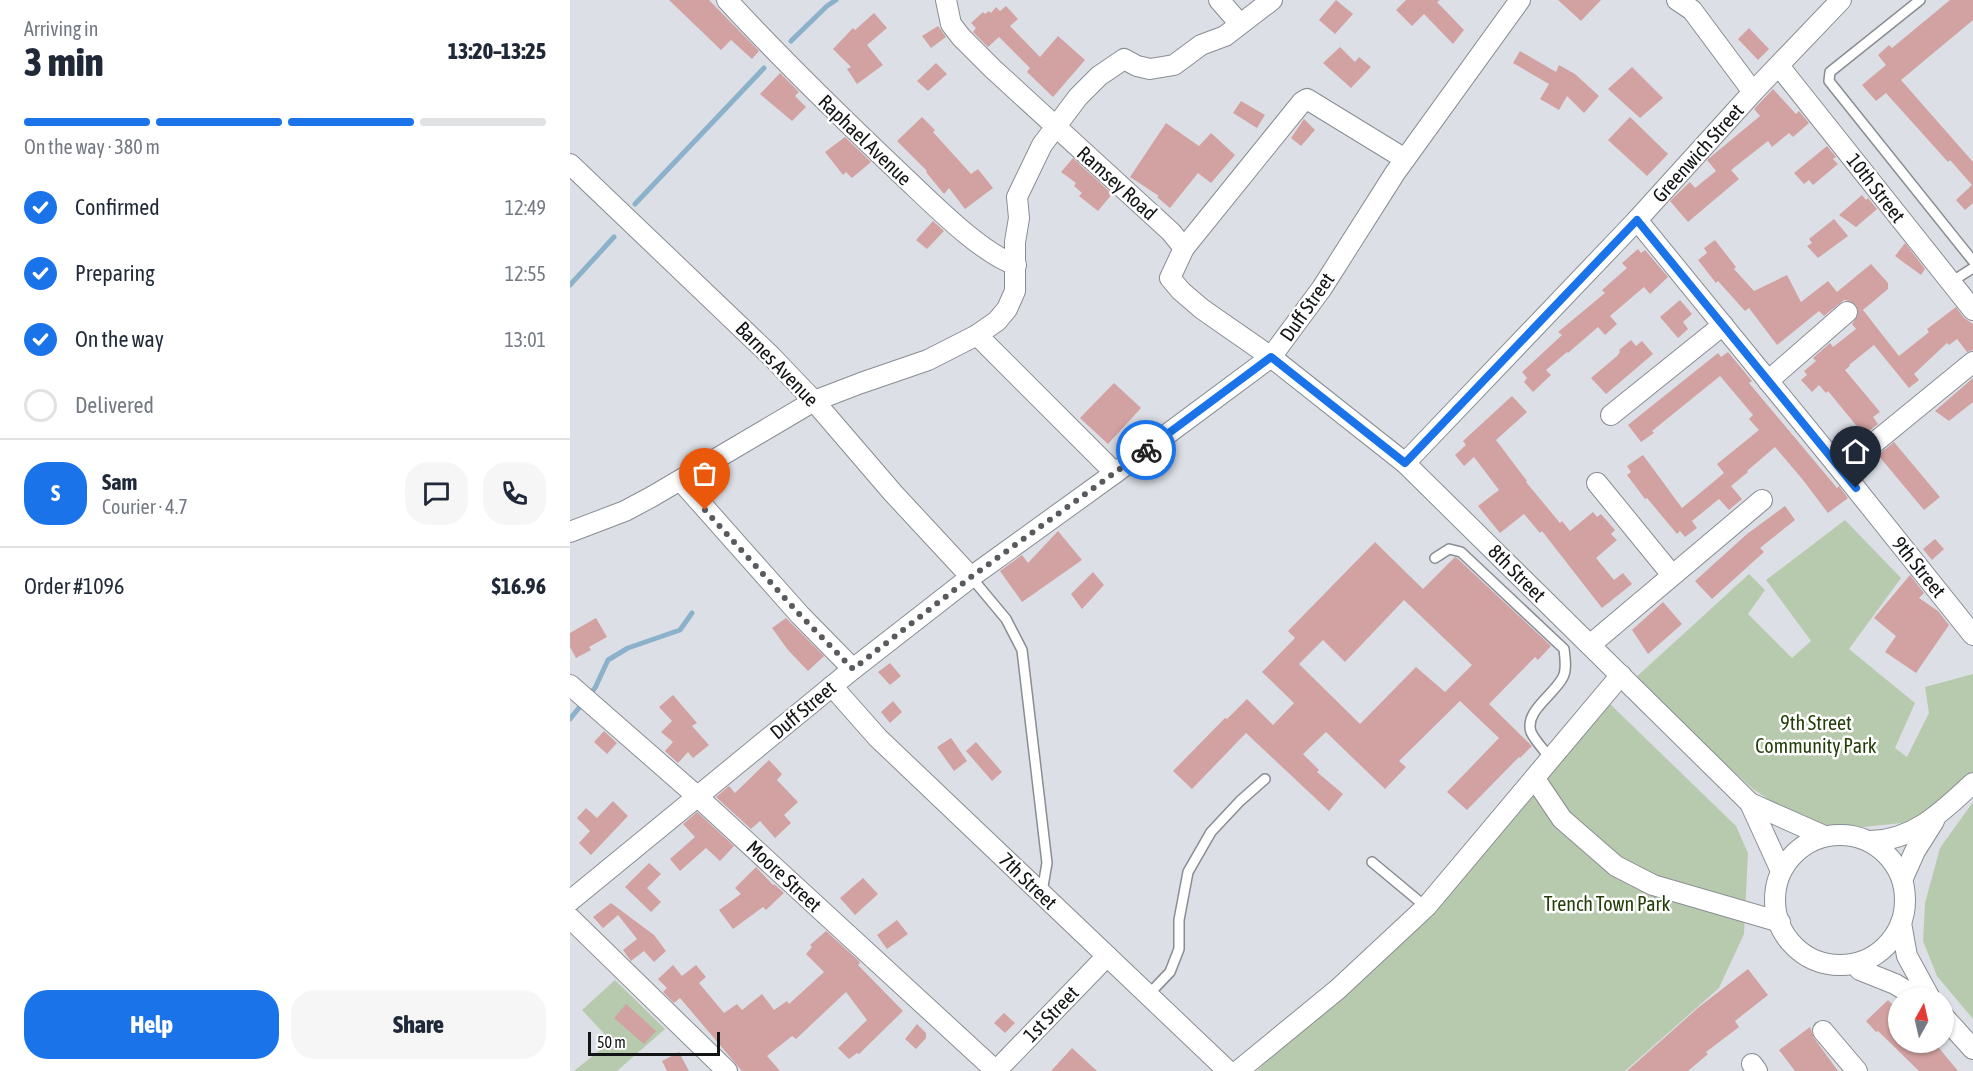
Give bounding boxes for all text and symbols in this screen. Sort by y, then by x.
text: Arriving in [24,17,98,40]
text: 13:20–13:25 [448,38,546,64]
text: 3 min [24,40,104,84]
street label: Raphael Avenue [814,90,917,190]
street label: Greenwich Street [1647,99,1748,207]
text: On the way · 380 m [24,135,160,158]
street label: Ramsey Road [1073,141,1162,224]
street label: 10th Street [1842,149,1910,227]
icon: check [24,191,57,224]
text: Confirmed [75,194,160,220]
text: 12:49 [505,196,546,219]
icon: check [24,257,57,290]
text: Preparing [75,260,155,286]
text: 12:55 [505,262,546,285]
street label: Duff Street [1275,268,1339,345]
street label: Barnes Avenue [731,317,823,411]
icon: check [24,323,57,356]
text: On the way [75,326,164,352]
text: 13:01 [504,328,546,351]
text: Delivered [75,392,154,418]
courier [1116,420,1176,480]
pin [1830,426,1881,488]
icon: bike [1130,434,1163,467]
icon: home [1839,435,1872,468]
pin [679,448,730,510]
icon: bag [688,457,721,490]
button: chat [405,462,468,525]
button: phone [483,462,546,525]
text: Sam [102,469,137,495]
text: S [51,480,60,506]
text: Courier · 4.7 [102,495,188,518]
street label: 9th Street [1888,532,1951,602]
street label: 8th Street [1484,539,1551,606]
text: Order #1096 [24,573,124,599]
text: $16.96 [491,573,546,599]
street label: Duff Street [765,675,840,744]
park label: 9th Street Community Park [1755,711,1877,757]
street label: Moore Street [742,835,827,916]
street label: 7th Street [995,848,1062,914]
park label: Trench Town Park [1544,892,1671,915]
street label: 1st Street [1018,981,1083,1046]
north arrow [1888,987,1954,1053]
map controls [1888,987,1954,1053]
button: Help [24,990,279,1059]
button: Share [291,990,546,1059]
scale bar [588,1029,720,1056]
text: 50 m [597,1033,626,1051]

